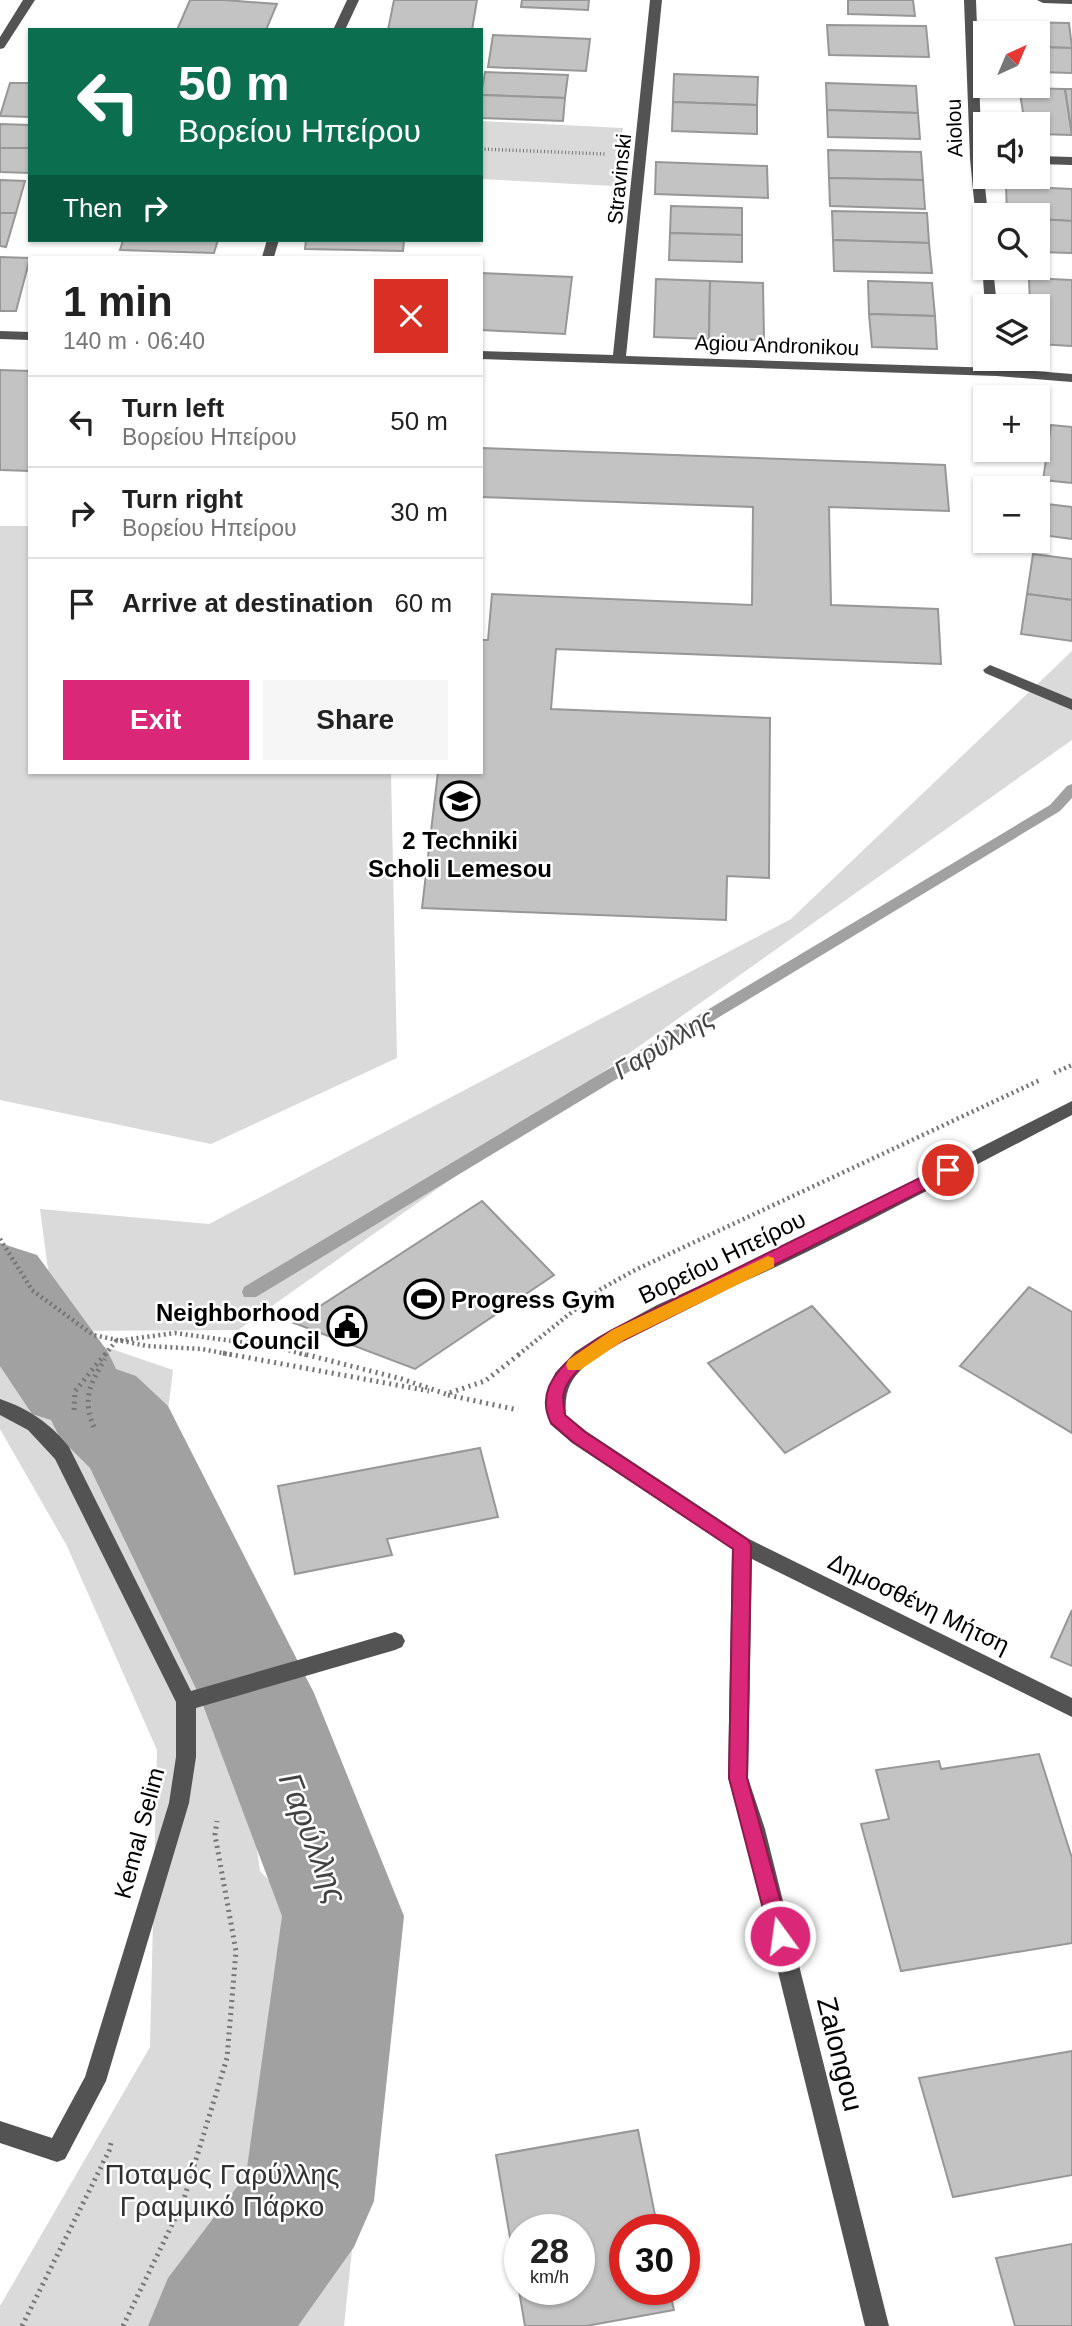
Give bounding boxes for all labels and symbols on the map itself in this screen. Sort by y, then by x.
north arrow [973,21,1050,98]
street label: Aiolou [941,98,967,158]
street label: Stravinski [603,133,635,225]
street label: Agiou Andronikou [694,331,860,359]
school or university icon: 2 Techniki Scholi Lemesou [439,780,481,822]
place label: 2 Techniki Scholi Lemesou [368,827,552,882]
water label: Γαρύλλης [608,1002,720,1086]
pin [918,1140,978,1200]
street label: Βορείου Ηπείρου [634,1205,810,1309]
sports icon: Progress Gym [403,1278,445,1320]
place label: Progress Gym [451,1286,615,1313]
place label: Neighborhood Council [156,1299,320,1354]
public building icon: Neighborhood Council [326,1305,368,1347]
street label: Δημοσθένη Μήτση [824,1547,1014,1659]
street label: Kemal Selim [109,1764,169,1902]
water label: Γαρύλλης [272,1767,355,1909]
position arrow [743,1899,817,1973]
street label: Zalongou [811,1994,869,2114]
park label: Ποταμός Γαρύλλης Γραμμικό Πάρκο [104,2159,340,2222]
speed limit sign: 30 [609,2214,700,2305]

